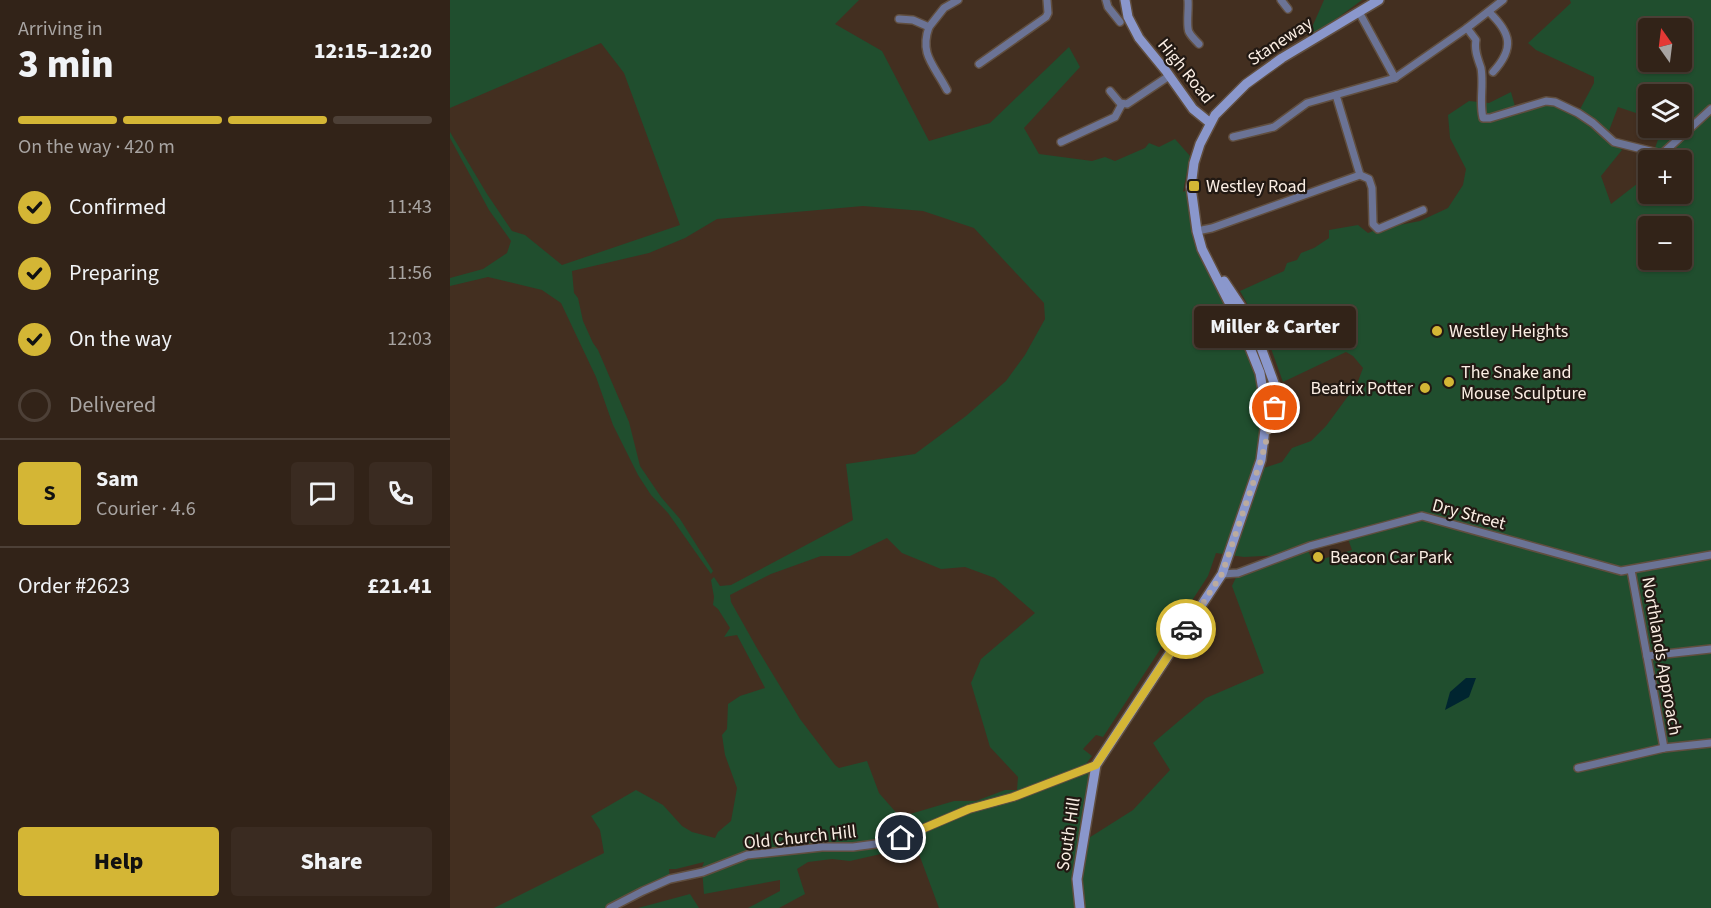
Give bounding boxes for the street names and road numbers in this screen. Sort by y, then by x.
street label: Staneway [1243,11,1318,72]
street label: High Road [1152,33,1220,109]
street label: Dry Street [1429,493,1508,536]
street label: Northlands Approach [1635,575,1688,737]
street label: South Hill [1050,796,1087,873]
street label: Old Church Hill [743,819,858,856]

